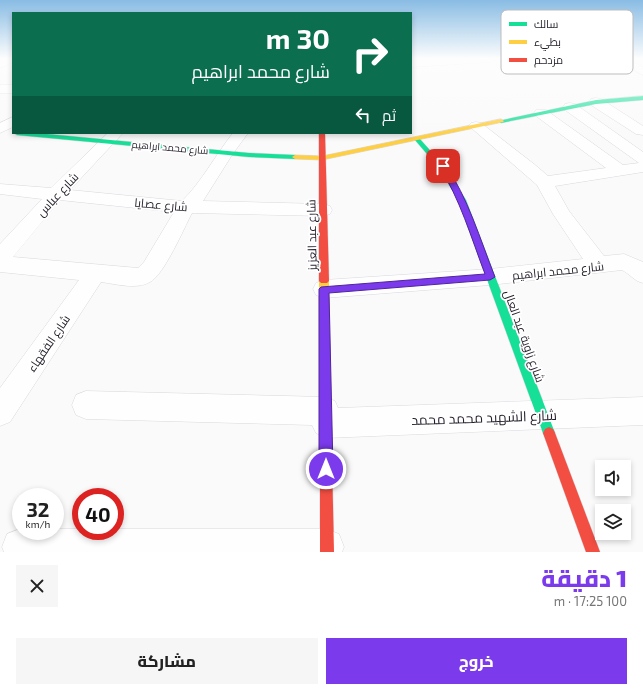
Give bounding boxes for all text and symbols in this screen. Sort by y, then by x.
legend [501,10,633,74]
text: سالك [534,17,558,30]
text: 30 m [266,21,330,55]
icon: right [344,28,396,80]
text: بطيء [534,35,561,51]
text: مزدحم [534,53,563,68]
text: شارع محمد ابراهيم [192,60,330,82]
icon: left [352,104,374,126]
text: ثم [382,106,396,124]
street label: شارع محمد ابراهيم [131,138,209,158]
pin [426,149,460,183]
icon: arrive [432,155,454,177]
street label: شارع عباس [33,169,82,220]
street label: شارع عصايا [134,195,188,215]
street label: شارع عبد العزيز [303,199,321,272]
street label: شارع محمد ابراهيم [511,258,605,284]
street label: شارع زاوية عبد العال [500,288,548,385]
street label: شارع الفقهاء [24,312,74,375]
street label: شارع الشهيد محمد محمد [411,406,557,429]
position arrow [305,448,347,490]
map controls [595,460,631,540]
button: sound [595,460,631,496]
speed limit sign: 40 [72,488,124,540]
text: 32 [27,497,49,521]
button: layers [595,504,631,540]
text: km/h [26,518,50,530]
text: 1 دقيقة [541,563,627,592]
button: close [16,565,58,607]
text: 100 m · 17:25 [554,593,627,609]
button: مشاركة [16,638,318,684]
button: خروج [326,638,627,684]

